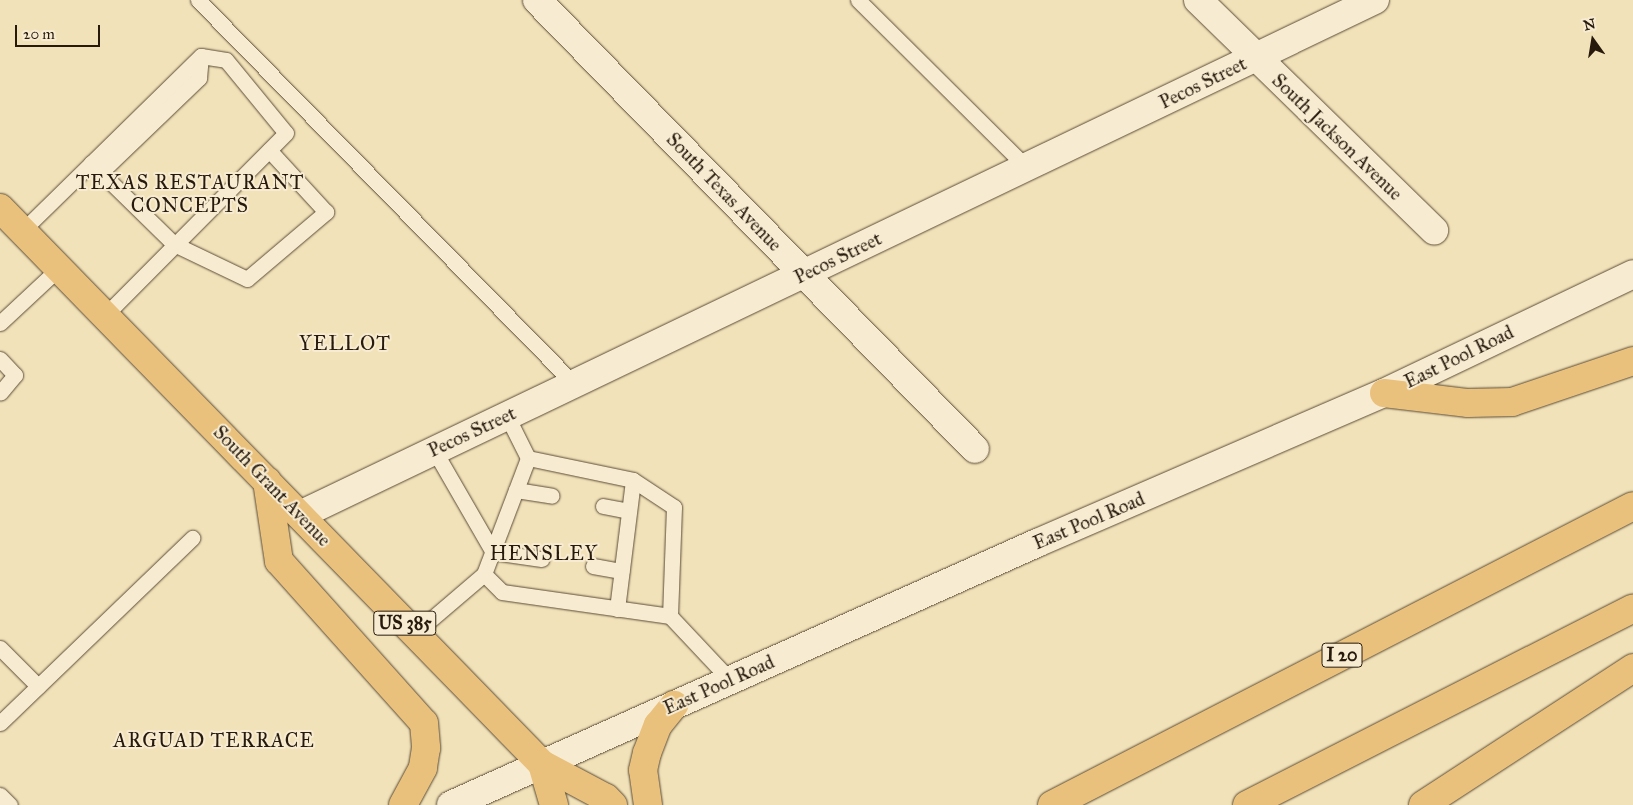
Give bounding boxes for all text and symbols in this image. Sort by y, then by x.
scale bar [18,15,102,47]
north arrow [1568,15,1618,65]
text: N [1582,15,1597,35]
text: 20 m [23,25,55,43]
street label: Pecos Street [1156,52,1250,114]
street label: South Jackson Avenue [1267,69,1407,205]
street label: South Texas Avenue [662,128,786,256]
district label: TEXAS RESTAURANT CONCEPTS [74,170,306,217]
street label: Pecos Street [791,227,885,289]
street label: East Pool Road [1401,321,1517,393]
district label: YELLOT [298,331,392,355]
street label: Pecos Street [424,402,520,462]
street label: South Grant Avenue [208,421,336,551]
street label: East Pool Road [1030,487,1148,555]
district label: HENSLEY [489,541,599,565]
road number: US 385 [372,608,438,638]
road number: I 20 [1321,640,1363,670]
street label: East Pool Road [660,650,778,720]
district label: ARGUAD TERRACE [111,728,317,752]

